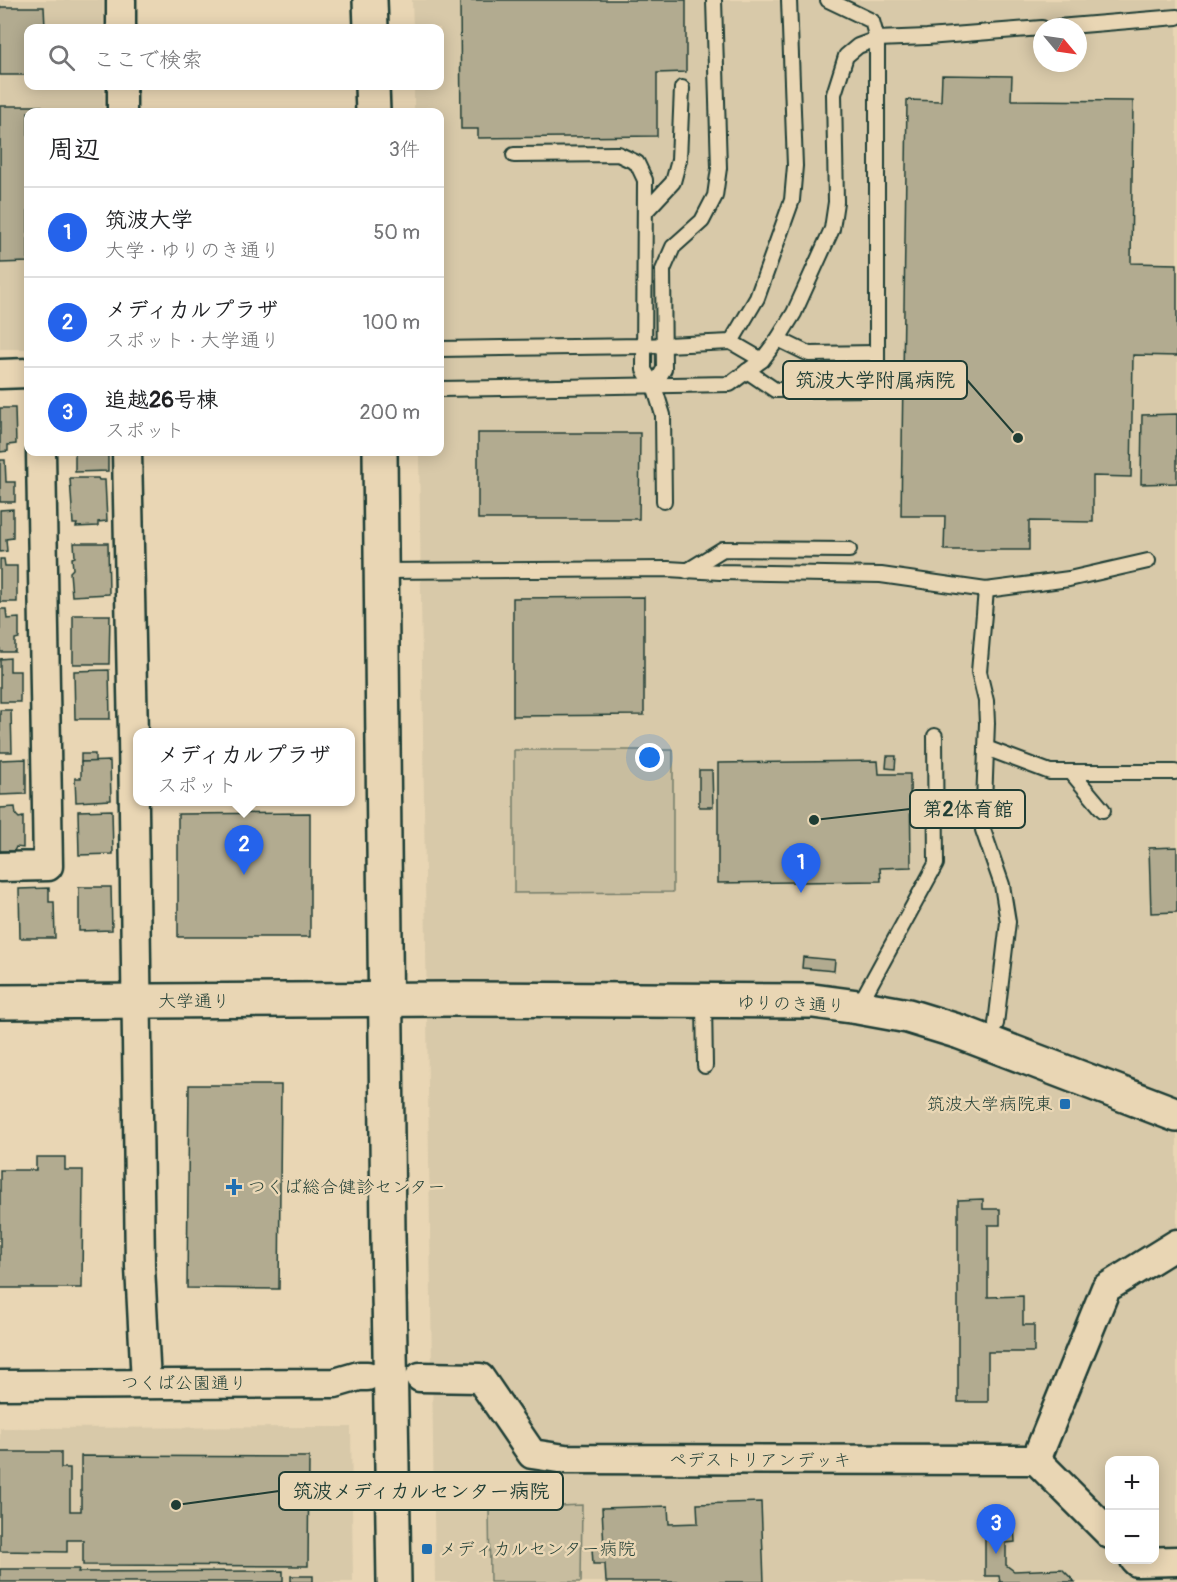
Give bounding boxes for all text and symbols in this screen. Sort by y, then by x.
north arrow [1033,18,1087,72]
search box [24,24,444,90]
icon: search [45,41,78,74]
text: ここで検索 [93,46,203,74]
text: 周辺 [48,134,100,166]
text: 3件 [389,137,420,162]
text: 筑波大学 [105,206,193,234]
text: 1 [64,220,71,245]
text: 50 m [373,220,420,245]
text: 大学 · ゆりのき通り [105,238,280,263]
text: メディカルプラザ [105,296,278,324]
text: 2 [62,310,73,335]
text: 100 m [363,310,420,335]
text: スポット · 大学通り [105,328,280,353]
callout: 筑波大学附属病院 [783,361,967,399]
text: 筑波大学附属病院 [795,368,955,393]
text: 追越26号棟 [105,386,218,414]
text: 3 [62,400,73,425]
text: 200 m [359,400,420,425]
text: スポット [105,418,185,443]
popup [133,728,355,806]
text: メディカルプラザ [157,741,331,769]
your location [635,743,664,772]
text: スポット [157,773,237,798]
callout: 第2体育館 [910,790,1025,828]
text: 第2体育館 [922,797,1014,822]
pin: 2 [224,826,264,875]
pin: 1 [782,844,820,893]
street label: 大学通り [158,990,230,1013]
street label: ゆりのき通り [737,991,845,1018]
place label: 筑波大学病院東 [927,1093,1053,1116]
marker: 筑波大学病院東 [1058,1097,1072,1111]
place label: つくば総合健診センター [248,1176,445,1199]
marker: つくば総合健診センター [225,1178,243,1196]
street label: つくば公園通り [121,1372,247,1395]
street label: ペデストリアンデッキ [669,1449,851,1472]
map controls [1105,1456,1159,1564]
button: + [1105,1456,1159,1510]
callout: 筑波メディカルセンター病院 [279,1472,563,1510]
text: 筑波メディカルセンター病院 [292,1479,550,1504]
pin: 3 [976,1504,1016,1554]
button: − [1105,1510,1159,1564]
place label: メディカルセンター病院 [439,1538,636,1561]
marker: メディカルセンター病院 [420,1542,434,1556]

